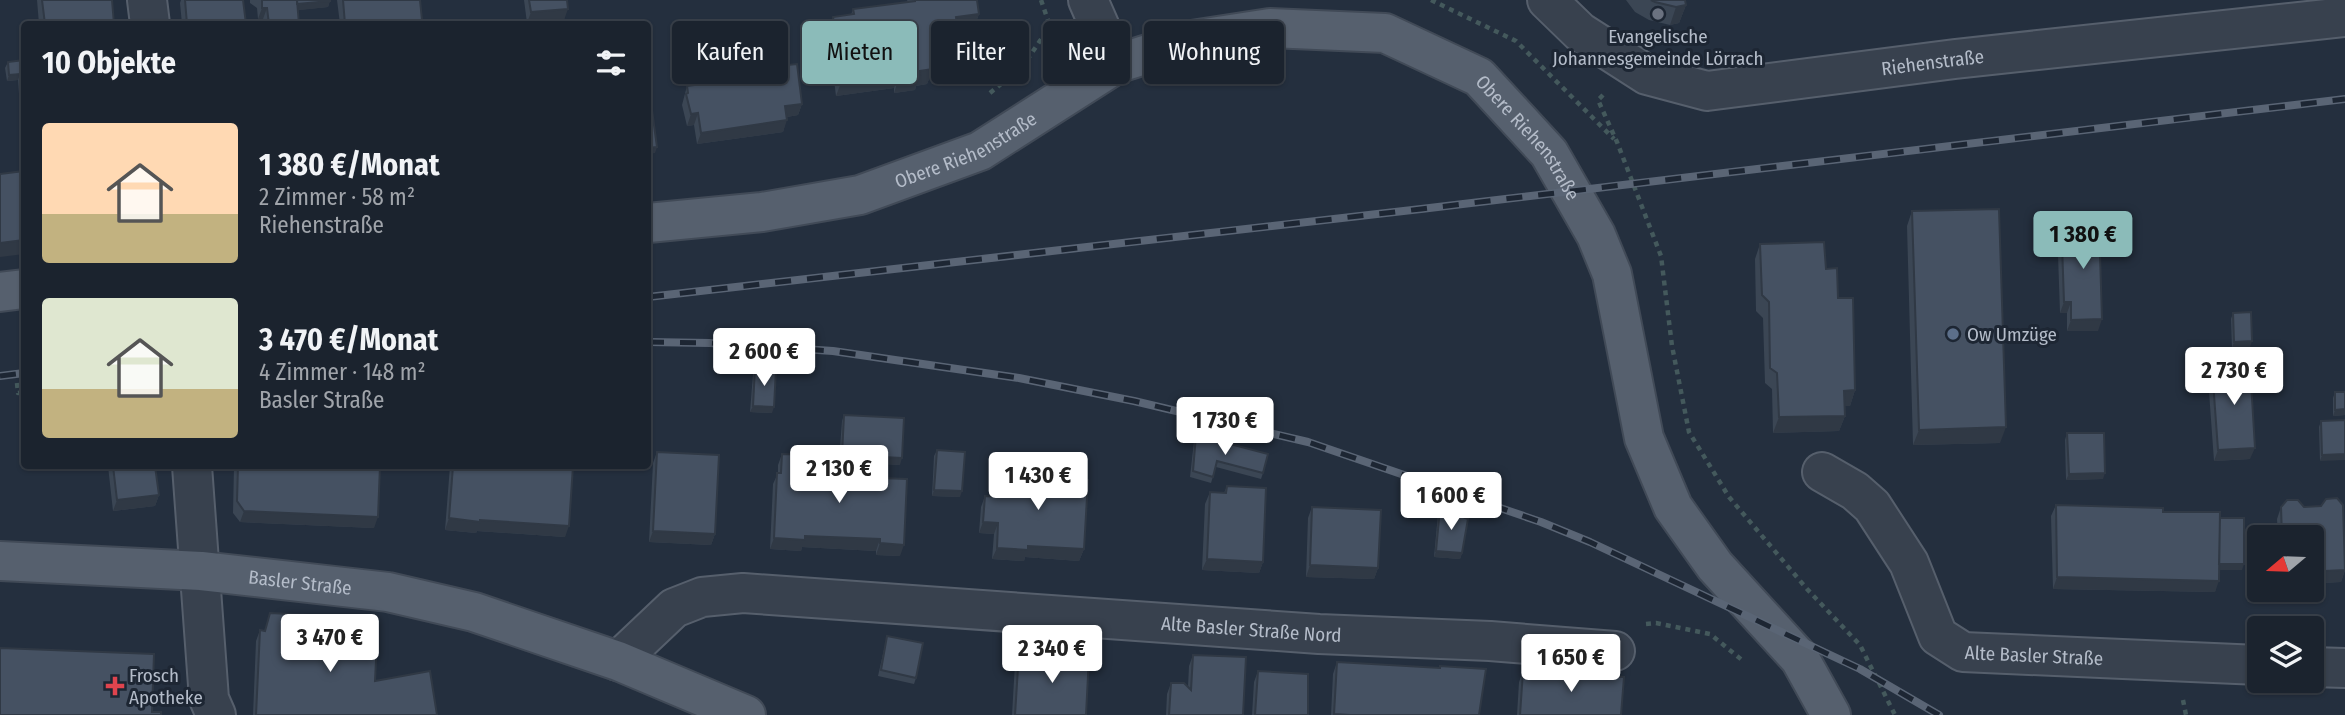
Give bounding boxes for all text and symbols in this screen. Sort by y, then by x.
marker: Evangelische Johannesgemeinde Lörrach [1650,6,1666,22]
chip: Kaufen [672,21,788,84]
chip: Mieten [802,21,917,84]
chip: Filter [931,21,1029,84]
chip: Neu [1043,21,1130,84]
chip: Wohnung [1144,21,1284,84]
place label: Evangelische Johannesgemeinde Lörrach [1553,25,1764,70]
icon: filters [592,44,630,82]
text: 10 Objekte [42,45,176,81]
street label: Riehenstraße [1880,45,1985,80]
street label: Obere Riehenstraße [1471,70,1585,204]
street label: Obere Riehenstraße [892,107,1041,193]
text: 1 380 €/Monat [259,147,440,183]
icon: home [98,151,182,235]
text: 2 Zimmer · 58 m² [259,183,415,211]
text: Riehenstraße [259,211,384,239]
pin: 1 380 € [2018,212,2148,271]
text: 1 380 € [2049,220,2117,248]
text: 3 470 €/Monat [259,322,438,358]
place label: Ow Umzüge [1967,323,2057,346]
icon: home [98,326,182,410]
marker: Ow Umzüge [1945,326,1961,342]
pin: 2 600 € [699,328,829,388]
text: 2 600 € [729,337,799,365]
pin: 2 730 € [2169,348,2299,407]
text: 2 730 € [2201,356,2267,384]
text: 4 Zimmer · 148 m² [259,358,426,386]
text: Basler Straße [259,386,384,414]
pin: 1 730 € [1160,398,1290,457]
text: 1 730 € [1193,406,1257,434]
pin: 2 130 € [774,446,904,505]
pin: 1 430 € [973,452,1103,512]
text: 2 130 € [806,454,872,482]
text: 1 430 € [1005,461,1071,489]
pin: 1 600 € [1386,472,1516,532]
text: 1 600 € [1417,481,1485,509]
north arrow [2247,525,2324,602]
map controls [2247,525,2324,693]
street label: Basler Straße [247,565,353,600]
street label: Alte Basler Straße Nord [1160,612,1342,647]
pin: 3 470 € [265,614,395,674]
button: layers [2247,616,2324,693]
text: 3 470 € [297,623,363,651]
pin: 2 340 € [987,626,1117,685]
text: 2 340 € [1018,634,1086,662]
pin: 1 650 € [1506,634,1636,694]
street label: Alte Basler Straße [1964,641,2104,670]
text: 1 650 € [1537,643,1605,671]
place label: Frosch Apotheke [129,664,203,709]
marker: Frosch Apotheke [107,678,123,694]

